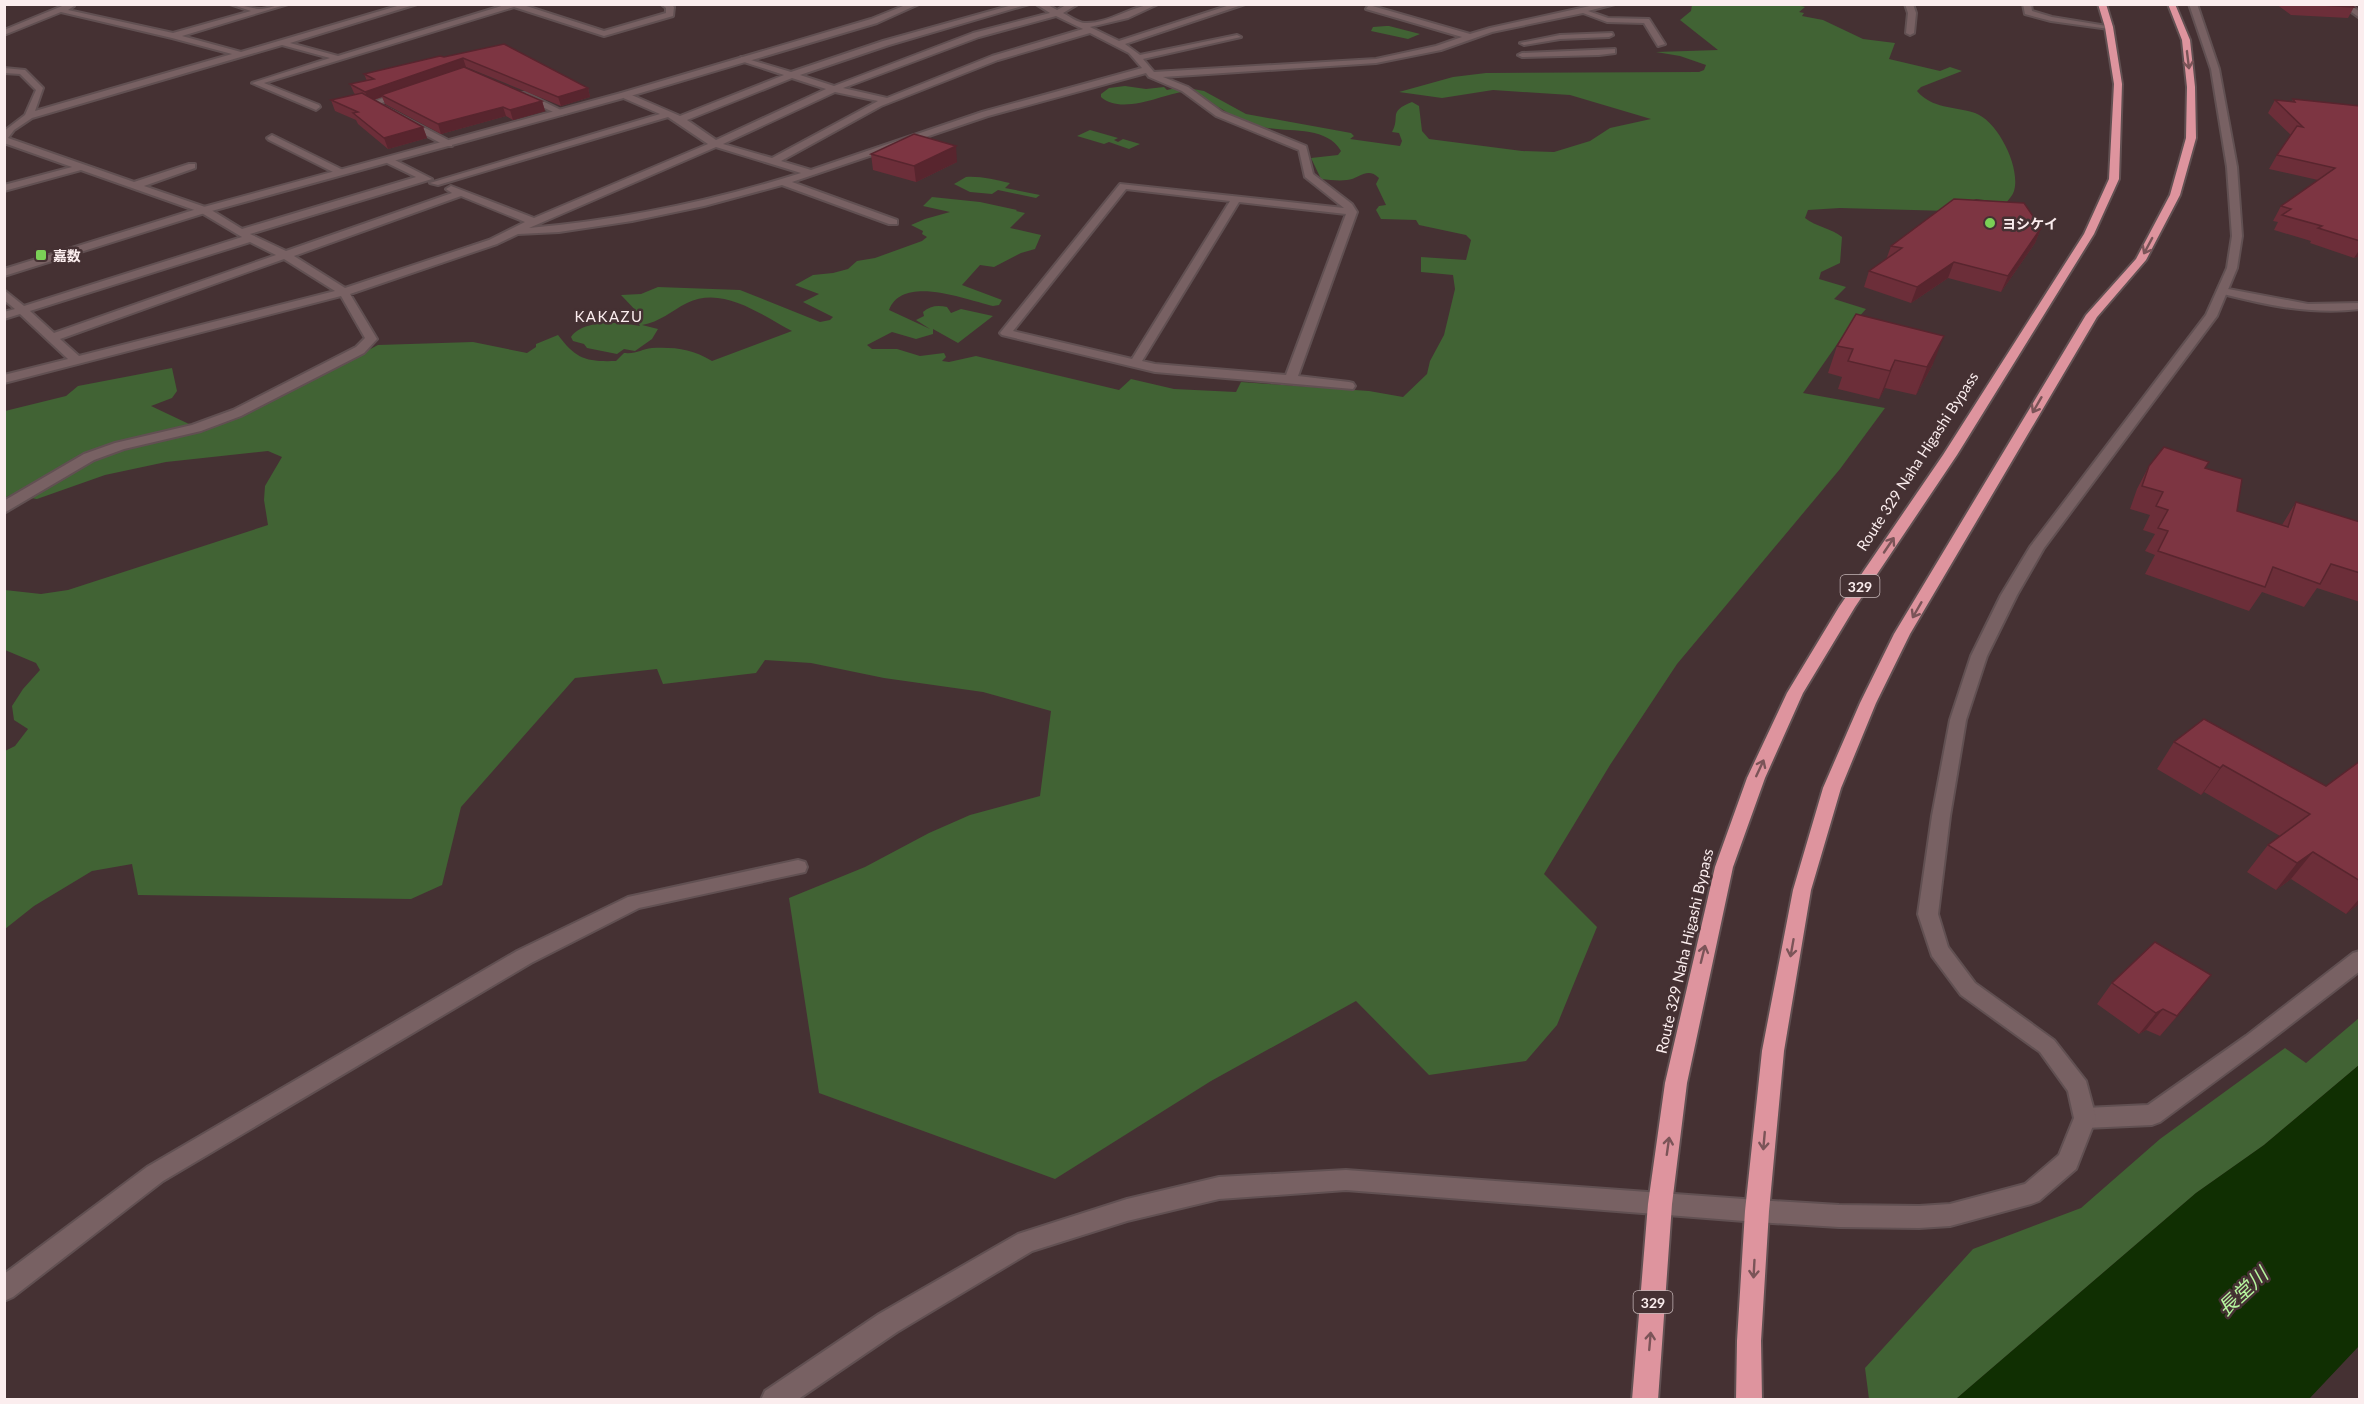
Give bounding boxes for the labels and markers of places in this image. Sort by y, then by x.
place label: ヨシケイ [2002,215,2058,232]
marker: ヨシケイ [1983,216,1997,230]
place label: 嘉数 [53,247,81,264]
marker: 嘉数 [34,248,48,262]

